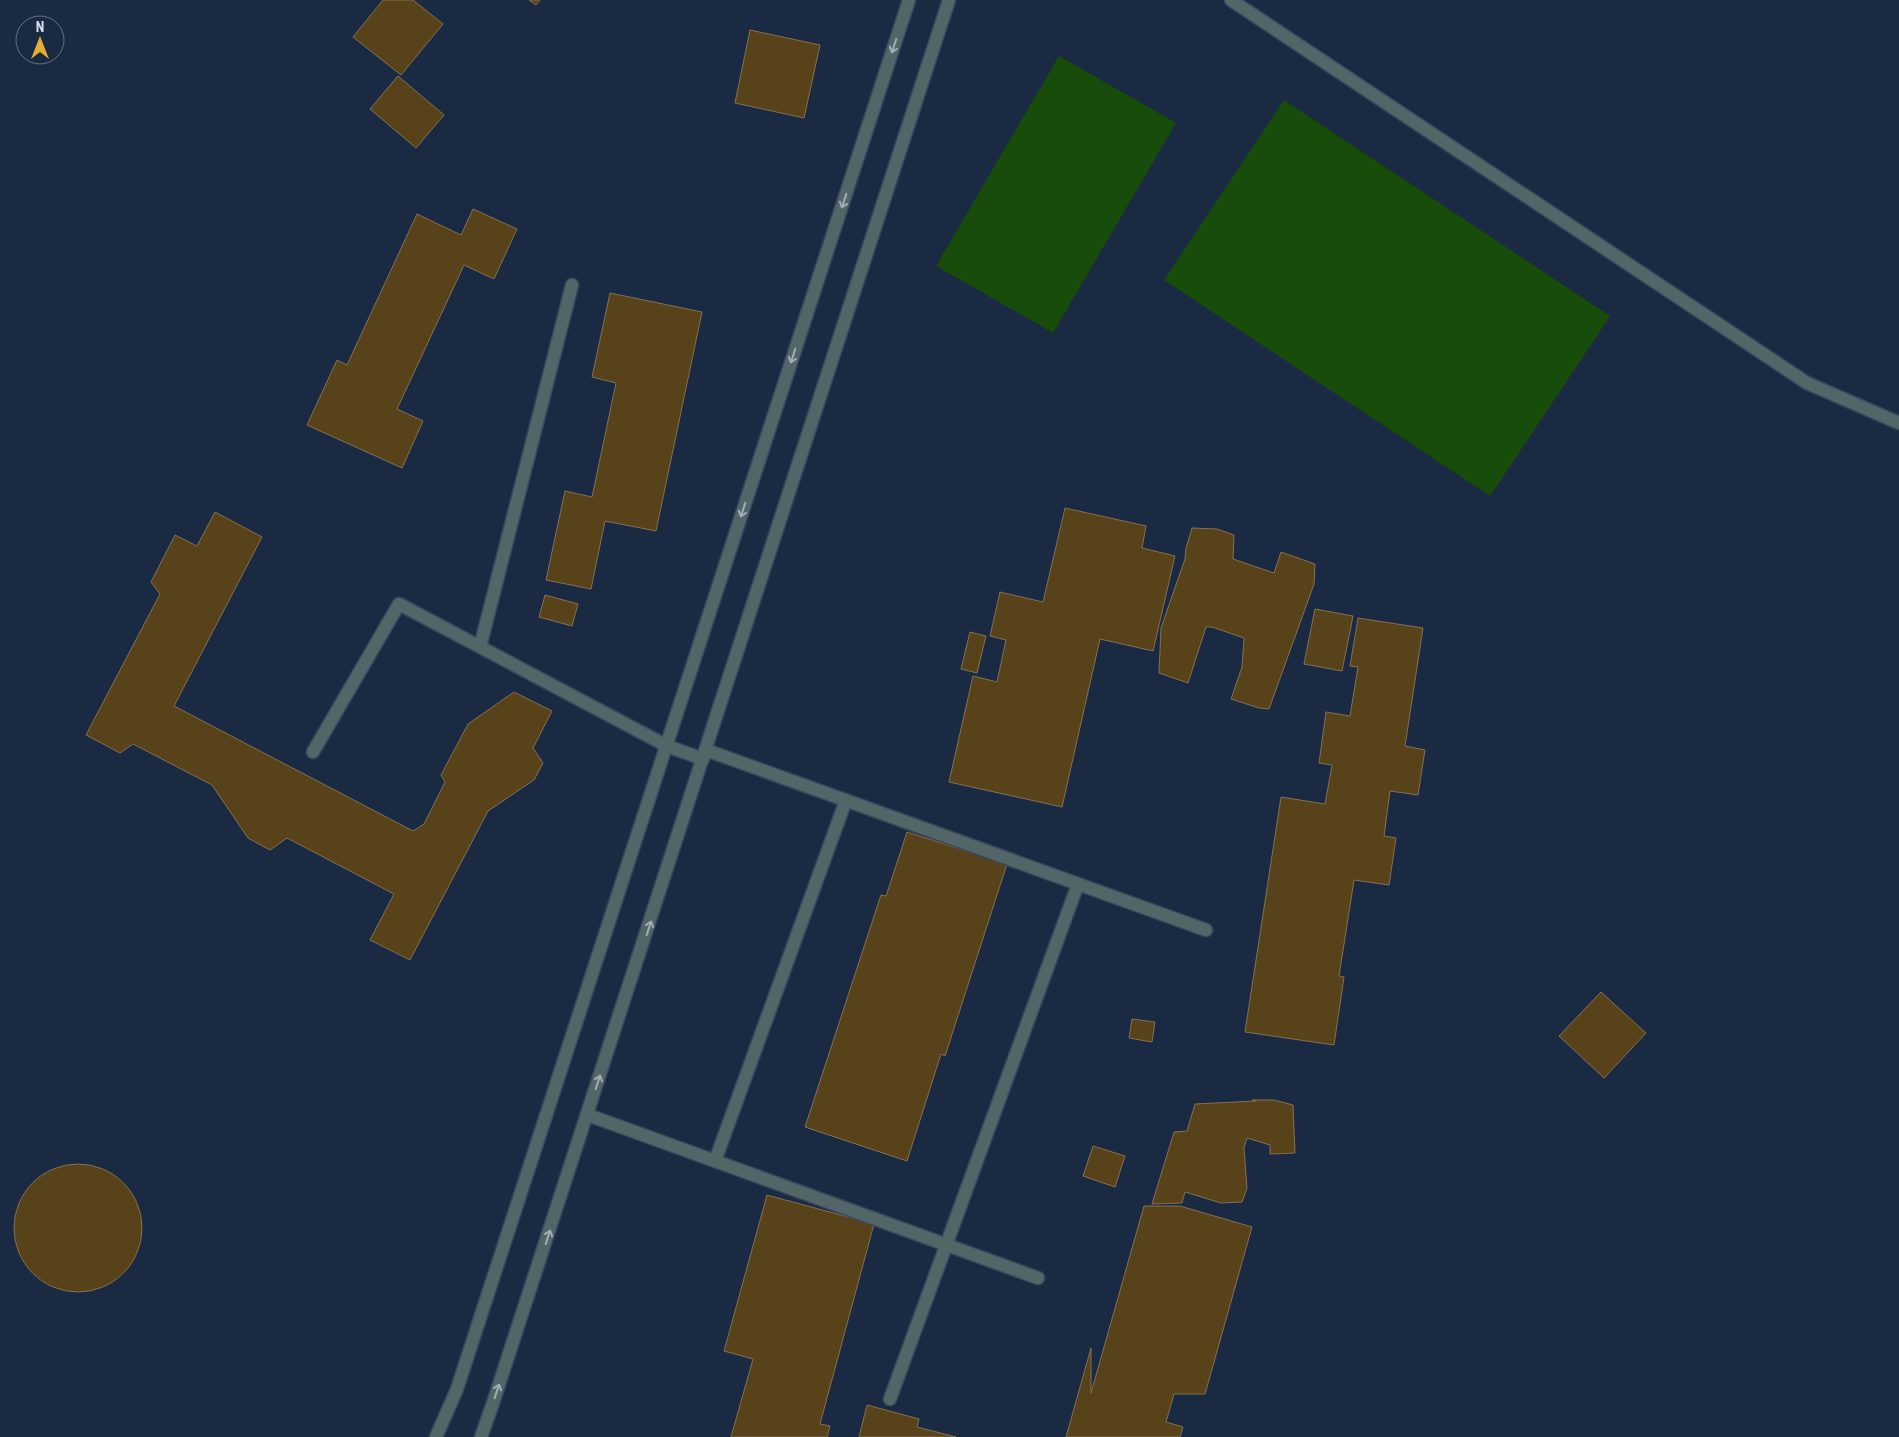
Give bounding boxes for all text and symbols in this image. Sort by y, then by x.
north arrow [15,15,65,65]
text: N [36,19,44,35]
one-way arrow [888,38,898,54]
one-way arrow [838,193,848,209]
one-way arrow [788,347,798,363]
one-way arrow [738,502,748,518]
one-way arrow [644,920,654,936]
one-way arrow [594,1075,604,1091]
one-way arrow [544,1229,553,1245]
one-way arrow [493,1384,503,1400]

